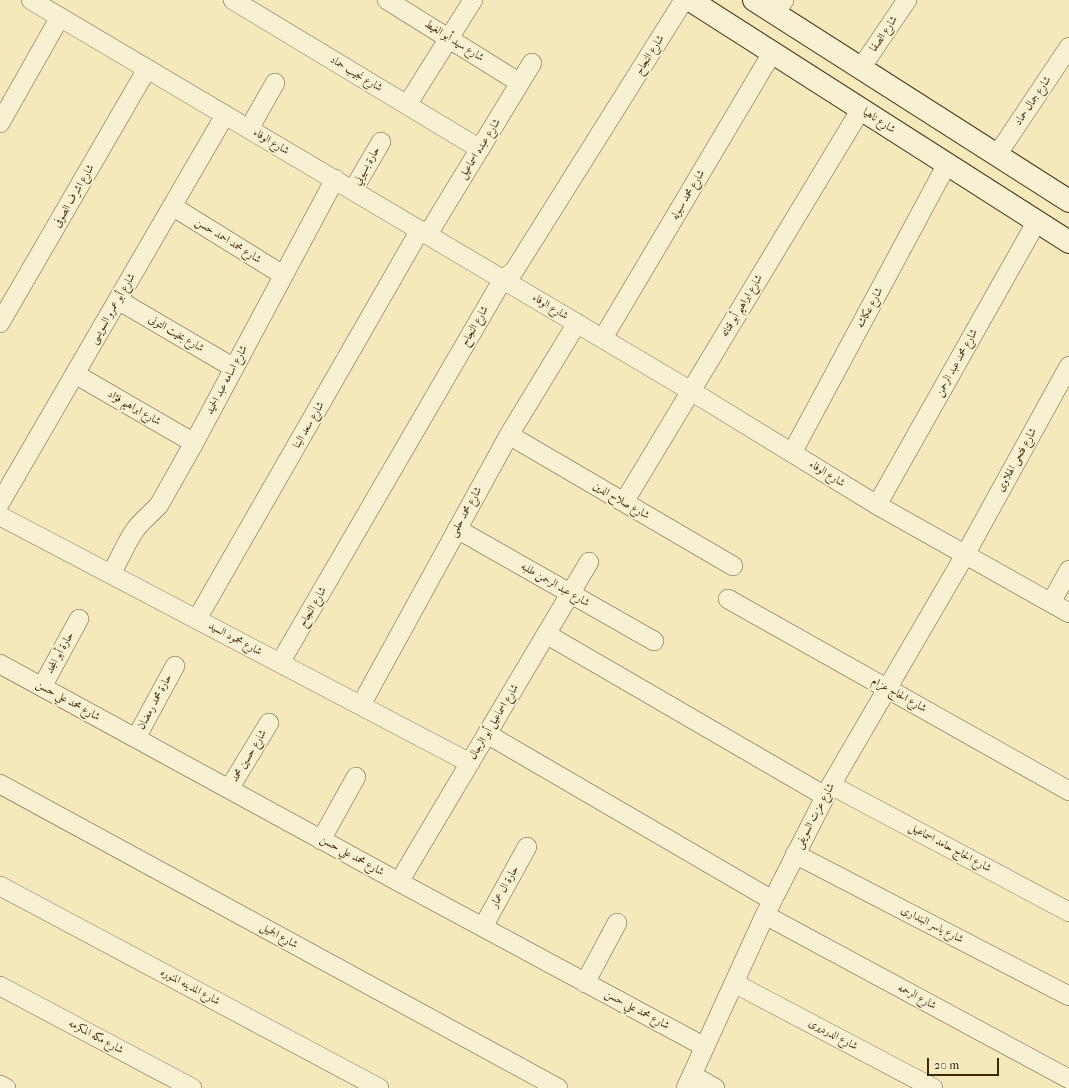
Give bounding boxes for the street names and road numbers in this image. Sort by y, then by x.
street label: شارع الصفا [867,14,901,54]
street label: شارع سيد أبو الغيط [422,17,486,65]
street label: شارع النجاح [633,33,667,77]
street label: شارع نجيب حماد [327,53,385,95]
street label: شارع جمال حماد [1012,74,1054,128]
street label: شارع ناهيا [860,106,898,136]
street label: شارع عبده اسماعيل [456,116,504,182]
street label: شارع الوفاء [251,126,291,158]
street label: حارة بسيوني [351,144,383,188]
street label: شارع اشرف الصوفى [51,162,97,230]
street label: شارع محمد سبوله [668,168,708,222]
street label: شارع محمد احمد حسن [193,215,263,267]
street label: شارع أبو عمرو السويسى [87,271,139,347]
street label: شارع ابراهيم أبو قتاته [718,272,766,340]
street label: شارع عكاشه [854,285,886,331]
street label: شارع الوفاء [530,291,570,323]
street label: شارع النجاح [458,304,492,348]
street label: شارع بخيت التونى [146,313,206,355]
street label: شارع محمد عبد الرحمن [933,327,981,399]
street label: شارع اسامه عبد الحميد [203,343,251,417]
street label: شارع ابراهيم فؤاد [105,387,163,429]
street label: شارع سعد البنا [290,399,328,451]
street label: شارع فتحى الهلاوى [994,426,1040,494]
street label: شارع الوفاء [807,458,847,490]
street label: شارع صلاح الدين [590,479,652,523]
street label: شارع محمد حلمى [447,485,485,539]
street label: شارع عبد الرحمن طلبه [518,560,592,610]
street label: شارع النجاح [296,585,330,629]
street label: شارع محمود السيد [206,619,264,659]
street label: حارة أبو المجد [43,630,77,676]
street label: حارة محمد رمضان [135,672,175,732]
street label: شارع الحاج عزام [869,675,929,715]
street label: شارع محمد علي حسن [34,678,102,724]
street label: شارع اسماعيل أبو الرجال [466,682,522,762]
street label: شارع حسين محمد [228,727,270,785]
street label: شارع عزت السويفى [792,781,838,851]
street label: شارع الحاج حامد اسماعيل [906,821,994,875]
street label: شارع محمد علي حسن [318,833,386,879]
street label: حارة ال عمار [488,864,522,910]
street label: شارع ياسر البندارى [899,904,965,946]
street label: شارع الجميل [258,920,300,952]
street label: شارع المدينه المنوره [158,966,222,1008]
street label: شارع الرحمه [896,981,938,1013]
street label: شارع محمد علي حسن [602,987,672,1033]
street label: شارع مكه المكرمه [66,1017,126,1057]
street label: شارع الدرديرى [806,1017,860,1053]

